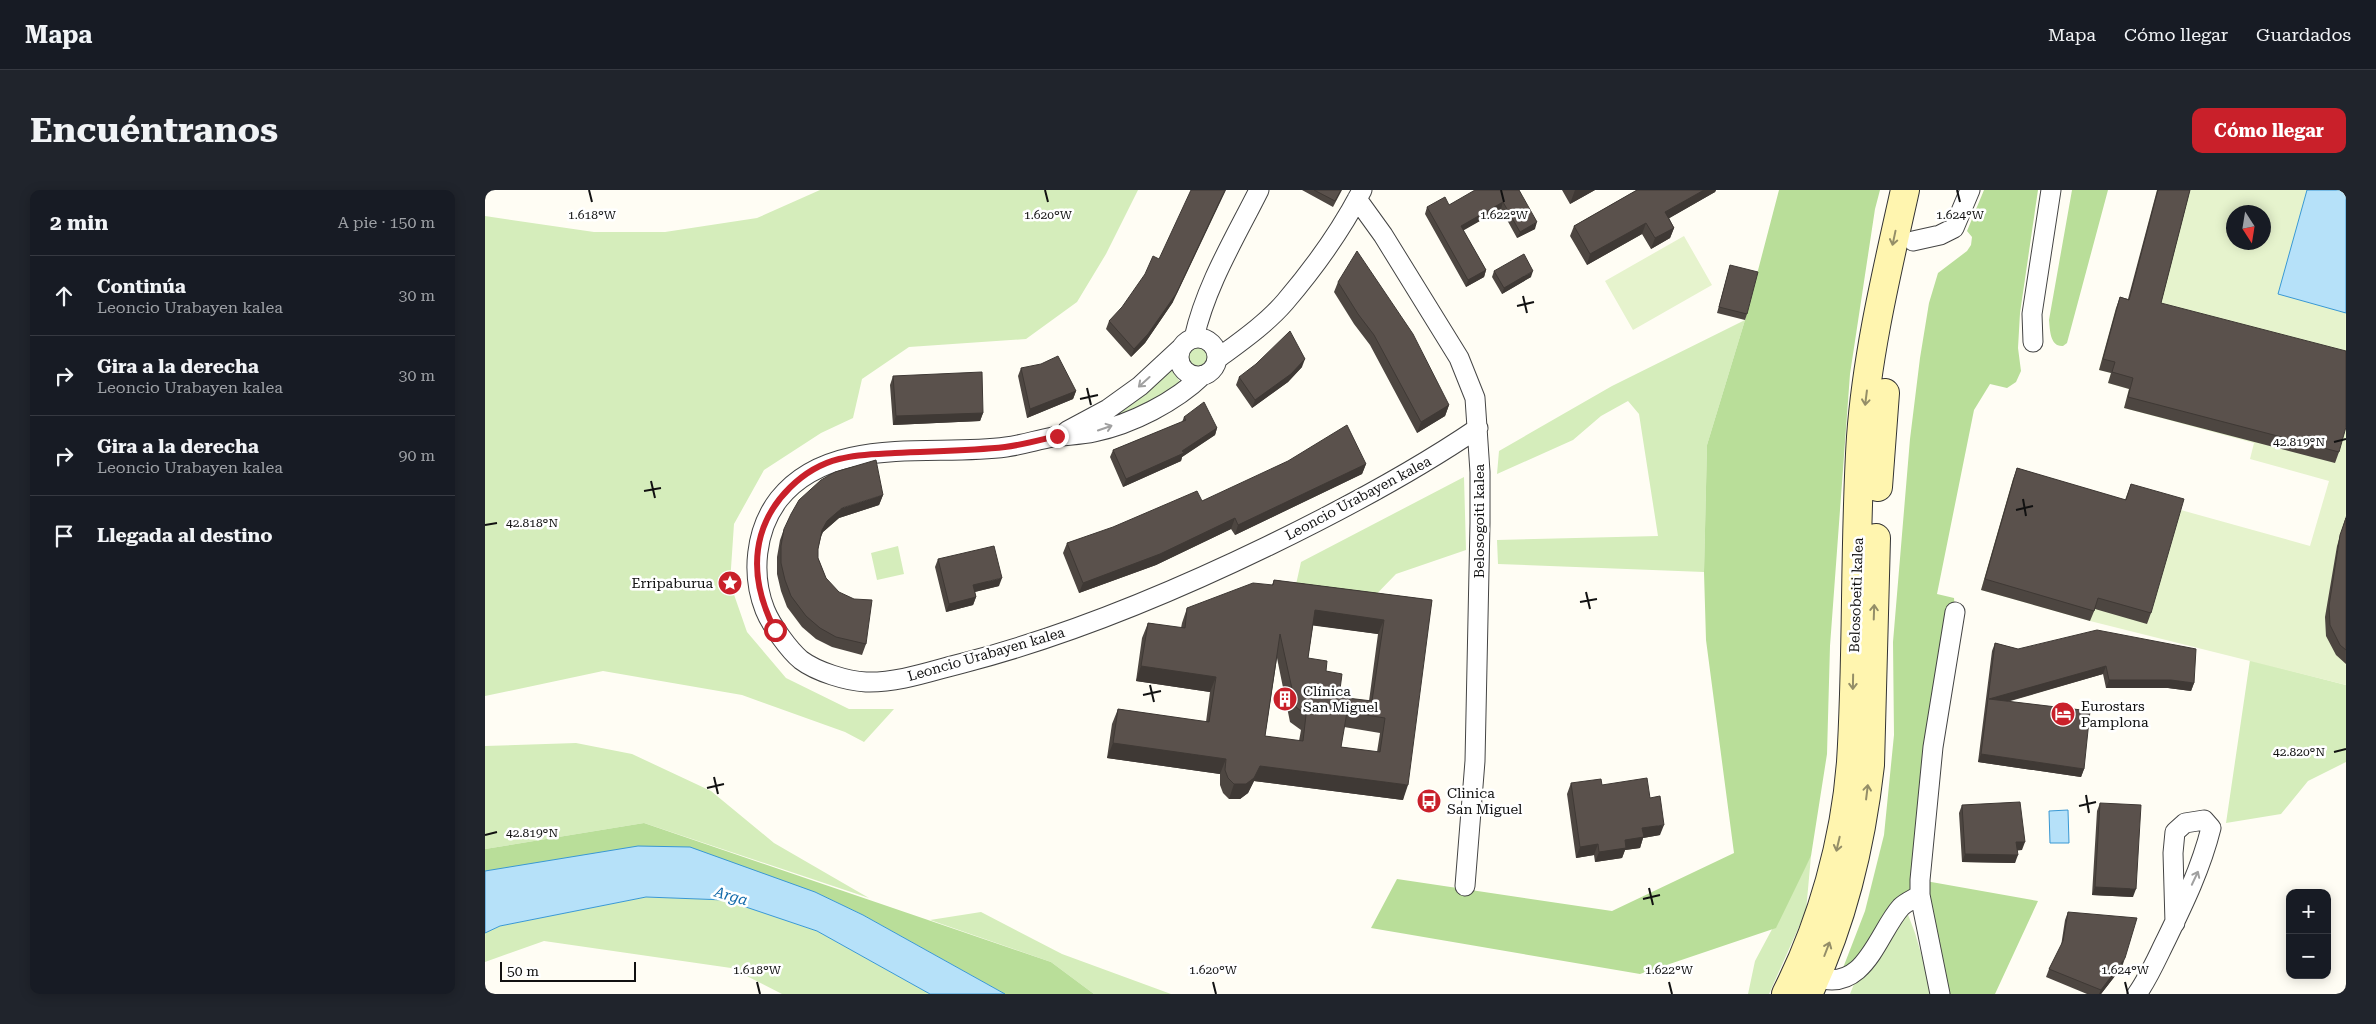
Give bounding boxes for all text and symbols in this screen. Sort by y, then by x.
text: Mapa [25,21,92,49]
text: Mapa [2048,24,2096,45]
text: Cómo llegar [2124,24,2228,45]
text: Guardados [2256,24,2351,45]
button: Cómo llegar [2192,108,2346,153]
text: Encuéntranos [30,110,278,151]
north arrow [2226,205,2271,250]
text: 1.618°W [568,208,617,222]
text: 1.620°W [1024,208,1073,222]
text: 1.622°W [1480,208,1529,222]
text: 1.624°W [1936,208,1985,222]
text: 2 min [50,211,108,235]
text: A pie · 150 m [338,213,435,232]
one-way arrow [1889,229,1899,245]
text: Continúa [97,275,186,298]
icon: ahead [50,282,78,310]
text: 30 m [398,286,435,305]
text: Leoncio Urabayen kalea [97,298,283,317]
text: Gira a la derecha [97,355,259,378]
icon: right [50,362,78,390]
text: 30 m [398,366,435,385]
one-way arrow [1138,376,1151,387]
text: Leoncio Urabayen kalea [97,378,283,397]
one-way arrow [1861,389,1871,405]
one-way arrow [1097,423,1113,433]
route end [1046,425,1069,448]
text: Gira a la derecha [97,435,259,458]
text: 42.819°N [2273,435,2325,449]
icon: right [50,442,78,470]
text: 90 m [398,446,435,465]
street label: Leoncio Urabayen kalea [1282,453,1434,543]
text: Leoncio Urabayen kalea [97,458,283,477]
street label: Belosogoiti kalea [1471,463,1487,578]
text: 42.818°N [506,516,558,530]
icon: arrive [50,522,78,550]
text: Llegada al destino [97,524,273,547]
street label: Belosobeiti kalea [1846,537,1866,653]
place icon: Erripaburua [717,570,743,596]
place label: Erripaburua [632,575,713,591]
one-way arrow [1870,605,1879,621]
route start [764,619,787,642]
street label: Leoncio Urabayen kalea [906,624,1067,684]
one-way arrow [1848,674,1857,690]
place label: Clínica San Miguel [1303,683,1379,715]
building icon: Clínica San Miguel [1272,686,1298,712]
place label: Eurostars Pamplona [2081,698,2149,730]
hotel icon: Eurostars Pamplona [2050,701,2076,727]
text: 42.820°N [2273,745,2325,759]
place label: Clinica San Miguel [1447,785,1523,817]
one-way arrow [1862,785,1872,801]
bus stop icon: Clinica San Miguel [1416,788,1442,814]
text: 42.819°N [506,826,558,840]
one-way arrow [1833,835,1842,851]
one-way arrow [2191,871,2200,886]
water label: Arga [711,882,750,909]
map controls [2286,889,2331,979]
button: + [2286,889,2331,934]
button: − [2286,934,2331,979]
one-way arrow [1823,942,1832,957]
scale bar [500,959,636,982]
text: 50 m [507,963,539,979]
text: 1.618°W [733,963,782,977]
text: 1.620°W [1189,963,1238,977]
text: 1.622°W [1645,963,1694,977]
text: 1.624°W [2101,963,2150,977]

